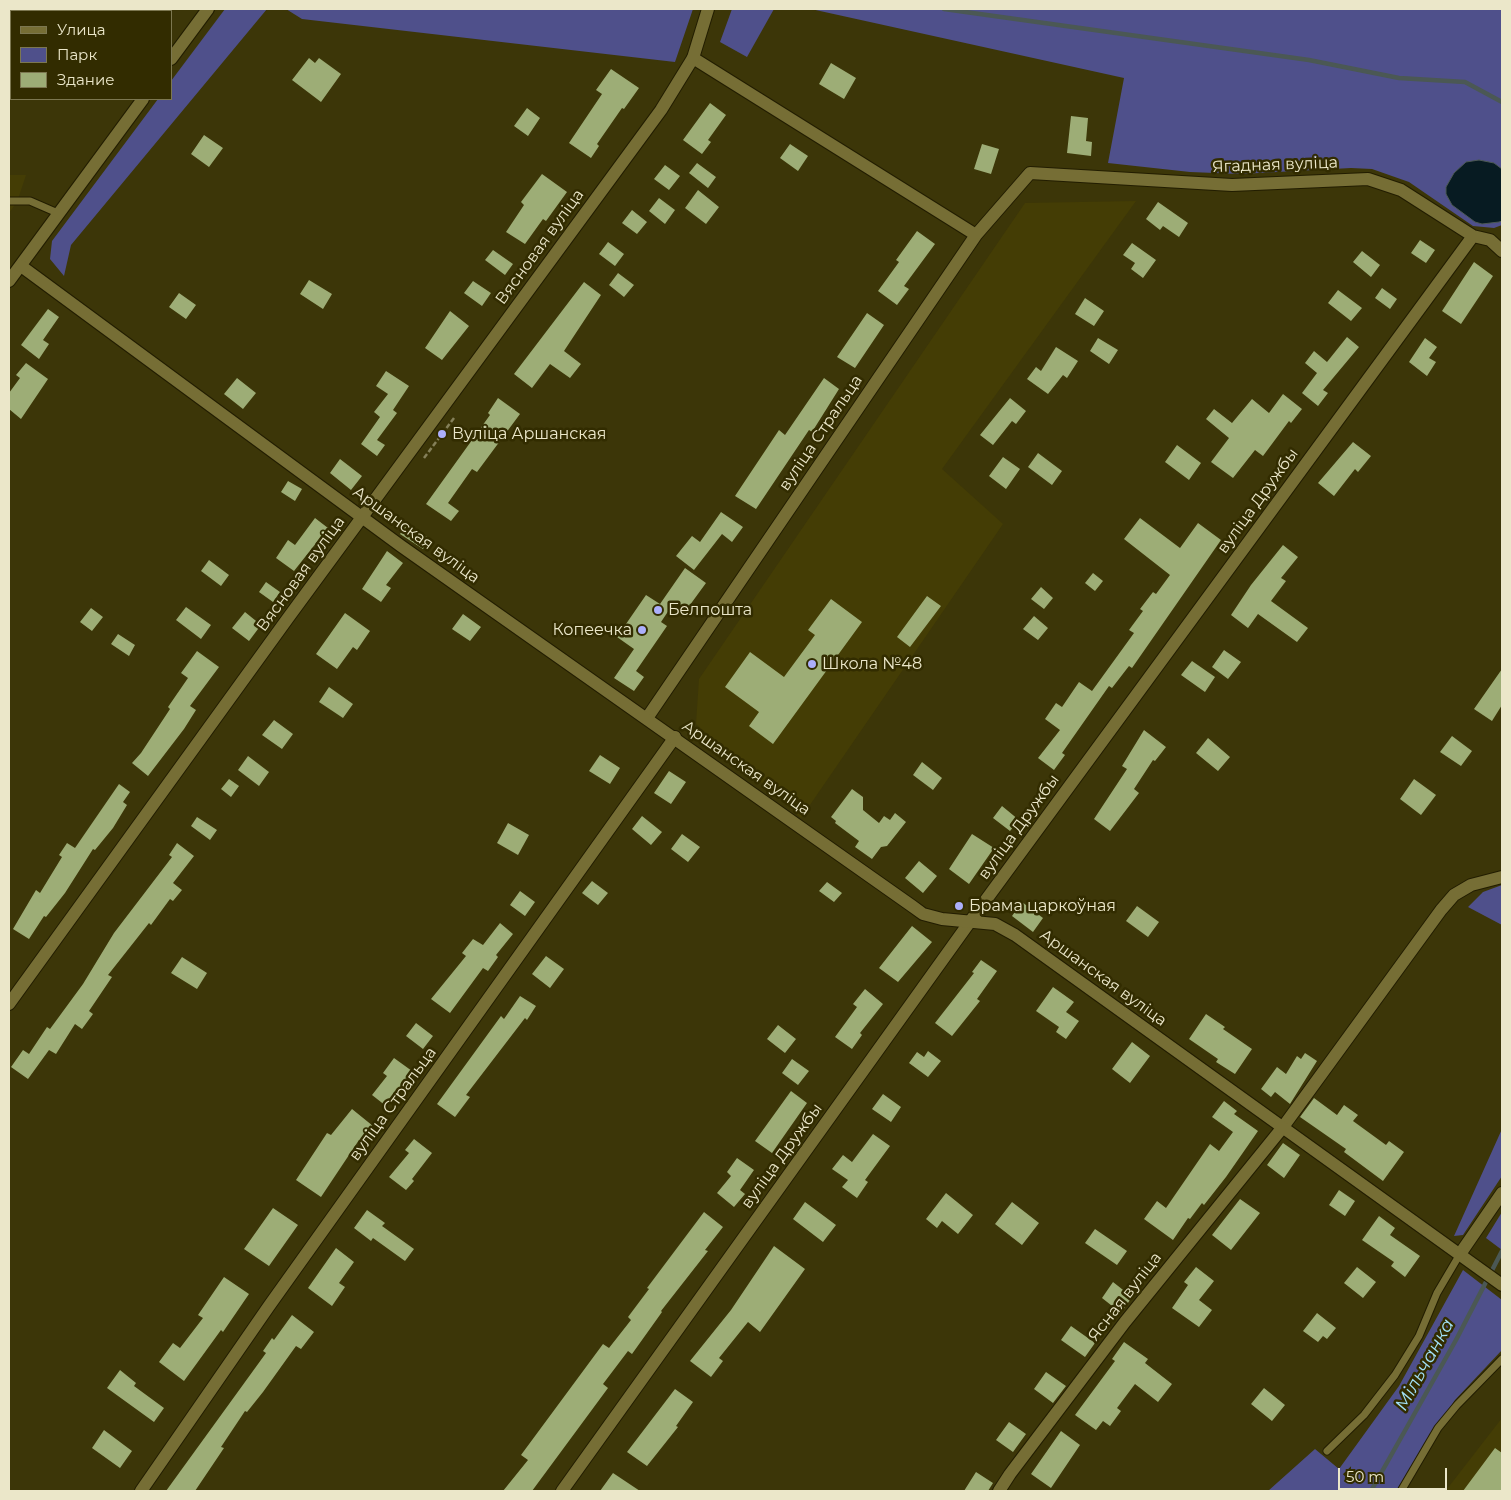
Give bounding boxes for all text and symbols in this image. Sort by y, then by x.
legend [10,10,172,100]
text: Улица [57,20,105,39]
text: Парк [57,45,97,64]
text: Здание [57,70,115,89]
street label: Ягадная вуліца [1212,153,1338,177]
street label: Вясновая вуліца [492,186,588,308]
street label: вуліца Стральца [775,371,867,495]
place label: Вуліца Аршанская [452,424,607,444]
marker: Вуліца Аршанская [436,428,448,440]
street label: вуліца Дружбы [1213,445,1303,557]
street label: Аршанская вуліца [349,482,483,588]
street label: Вясновая вуліца [253,513,349,635]
place label: Белпошта [668,600,752,620]
marker: Белпошта [652,604,664,616]
place label: Копеечка [552,620,632,640]
marker: Копеечка [636,624,648,636]
place label: Школа №48 [822,654,922,674]
marker: Школа №48 [806,658,818,670]
street label: Аршанская вуліца [678,716,814,820]
street label: вуліца Дружбы [974,771,1064,883]
place label: Брама царкоўная [969,896,1116,916]
marker: Брама царкоўная [953,900,965,912]
street label: Аршанская вуліца [1036,925,1170,1031]
street label: вуліца Стральца [345,1043,441,1165]
street label: вуліца Дружбы [737,1100,827,1212]
street label: Ясная вуліца [1084,1249,1166,1345]
water label: Мільчанка [1391,1315,1459,1415]
scale bar [1341,1458,1450,1490]
text: 50 m [1346,1467,1384,1486]

